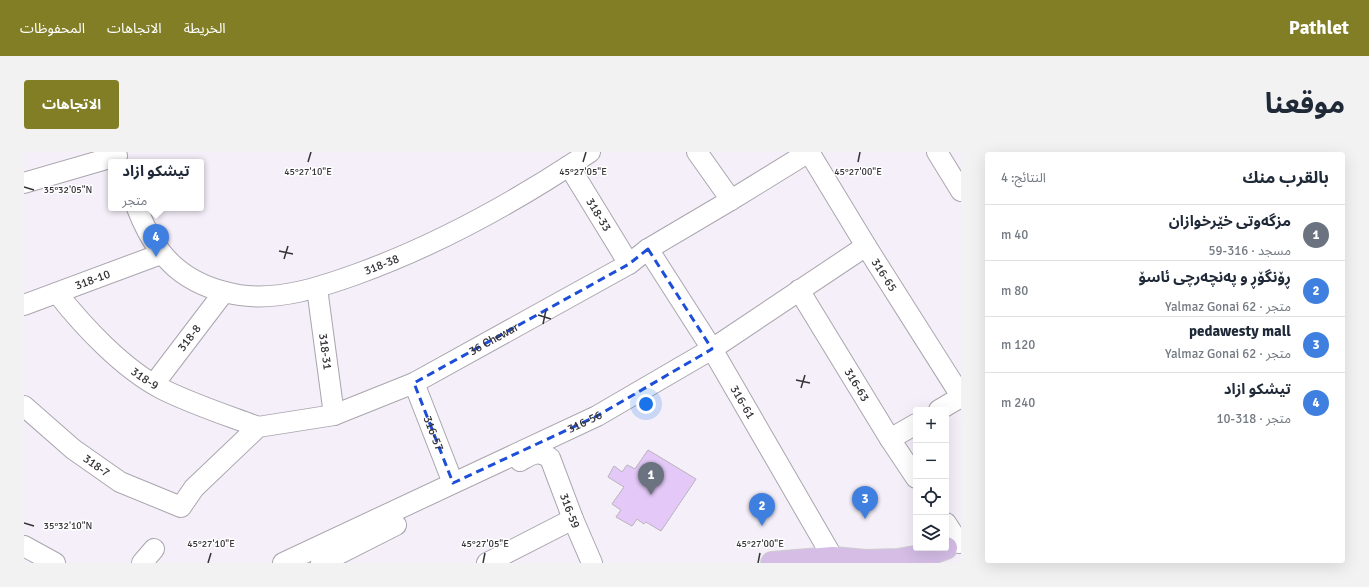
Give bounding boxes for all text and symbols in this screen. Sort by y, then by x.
text: Pathlet [1289,16,1349,40]
text: المحفوظات [20,20,85,37]
text: الاتجاهات [107,20,162,37]
text: الخريطة [184,20,226,37]
button: الاتجاهات [24,80,119,129]
text: موقعنا [1265,87,1345,121]
popup [108,159,204,211]
text: تيشكو ازاد [122,162,190,180]
text: 45°27'10"E [284,166,332,178]
text: 45°27'05"E [559,166,607,178]
text: 45°27'00"E [834,166,882,178]
text: بالقرب منك [1242,167,1329,188]
text: النتائج: 4 [1001,170,1046,186]
text: 35°32'05"N [44,184,92,196]
text: متجر [122,193,147,209]
street label: 318-33 [582,195,614,234]
text: مزگەوتی خێرخوازان [1169,212,1291,230]
pin: 4 [143,224,169,257]
text: 40 m [1001,227,1028,243]
text: 1 [1312,227,1320,243]
text: مسجد · 316-59 [1209,243,1291,259]
street label: 318-38 [362,251,402,279]
street label: 316-65 [868,256,900,295]
street label: 318-10 [73,267,112,293]
text: ڕۆنگۆڕ و پەنچەرچی ئاسۆ [1138,268,1291,286]
text: 80 m [1001,283,1028,299]
text: 2 [1312,283,1320,299]
text: متجر · 62 Yalmaz Gonai [1165,299,1291,315]
street label: 36 Chewar [466,319,522,359]
street label: 318-8 [174,322,205,355]
text: pedawesty mall [1189,322,1291,340]
street label: 318-31 [315,332,335,371]
text: 120 m [1001,337,1035,353]
text: 3 [1312,337,1320,353]
text: متجر · 62 Yalmaz Gonai [1165,346,1291,362]
street label: 318-9 [128,364,161,394]
street label: 316-63 [840,365,872,405]
text: تيشكو ازاد [1224,380,1291,398]
street label: 316-61 [727,383,758,422]
your location [636,394,656,414]
text: 240 m [1001,395,1035,411]
text: 4 [1312,395,1320,411]
map controls [913,407,949,551]
button: + [913,407,949,443]
street label: 316-56 [565,408,605,437]
text: متجر · 318-10 [1217,411,1291,427]
street label: 316-57 [420,414,447,453]
button: − [913,443,949,479]
street label: 318-7 [80,451,113,481]
pin: 1 [638,462,664,495]
button: locate [913,479,949,515]
pin: 3 [852,486,878,519]
street label: 316-59 [556,491,583,531]
pin: 2 [749,493,775,526]
button: layers [913,515,949,551]
text: 35°32'10"N [44,520,92,532]
text: 45°27'10"E [187,538,235,550]
text: 45°27'05"E [461,538,509,550]
text: 45°27'00"E [736,538,784,550]

